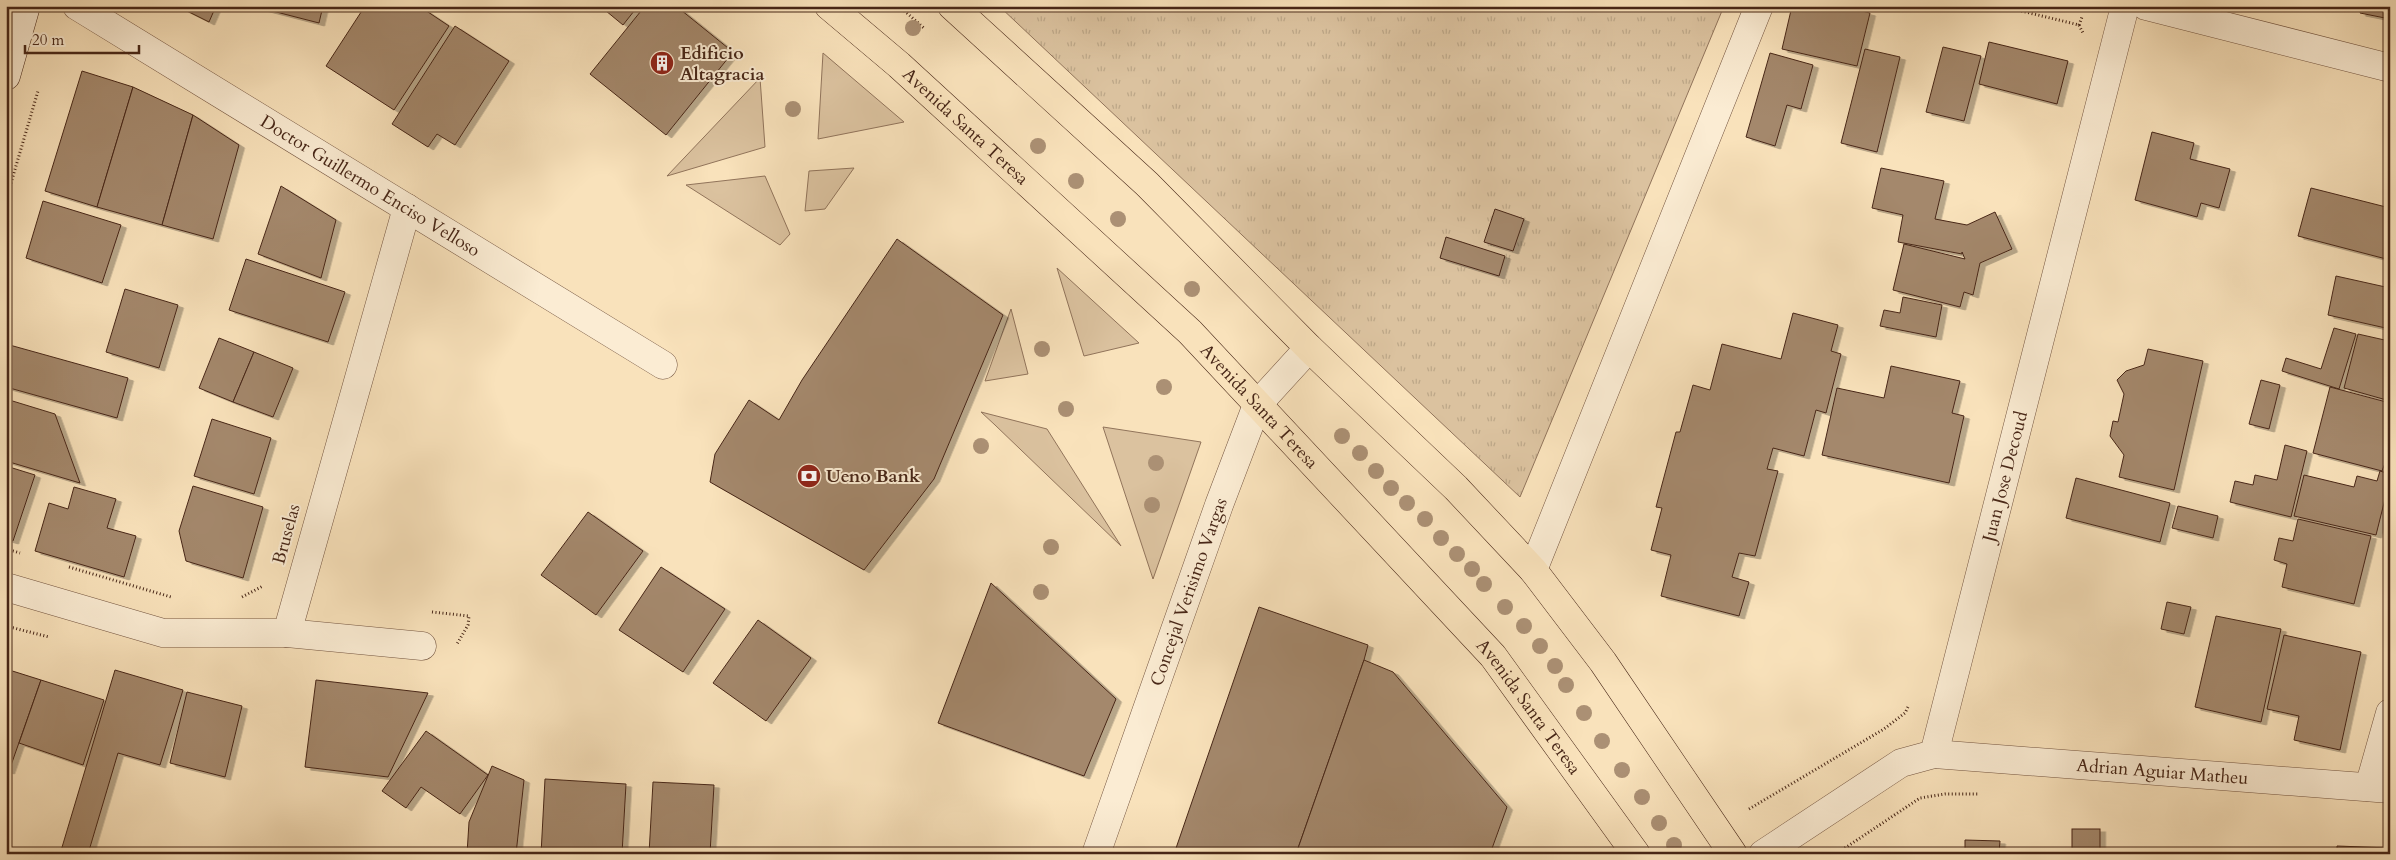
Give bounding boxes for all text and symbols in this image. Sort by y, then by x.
scale bar [25,22,139,54]
text: 20 m [32,30,64,50]
place label: Edificio Altagracia [680,41,764,87]
building icon: Edificio Altagracia [649,50,675,76]
street label: Avenida Santa Teresa [897,62,1034,191]
street label: Doctor Guillermo Enciso Velloso [255,109,485,263]
street label: Avenida Santa Teresa [1194,338,1324,475]
street label: Juan Jose Decoud [1976,408,2034,547]
bank icon: Ueno Bank [796,463,822,489]
place label: Ueno Bank [826,464,921,489]
street label: Concejal Verisimo Vargas [1144,494,1234,689]
street label: Bruselas [266,501,306,567]
street label: Avenida Santa Teresa [1470,634,1587,780]
street label: Adrian Aguiar Matheu [2075,753,2249,791]

